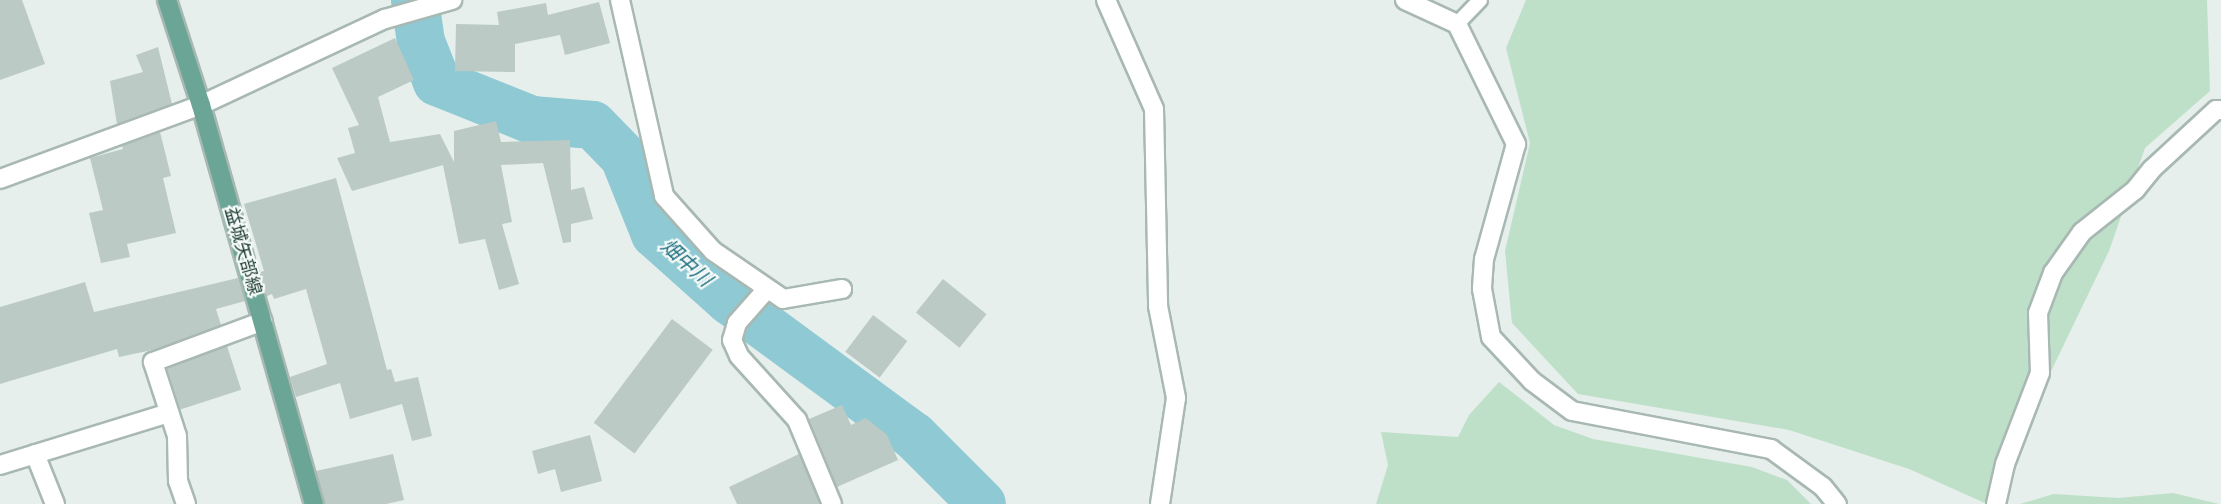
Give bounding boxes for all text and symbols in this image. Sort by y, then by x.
street label: 益城矢部線 [220,205,266,297]
water label: 畑中川 [657,233,717,291]

